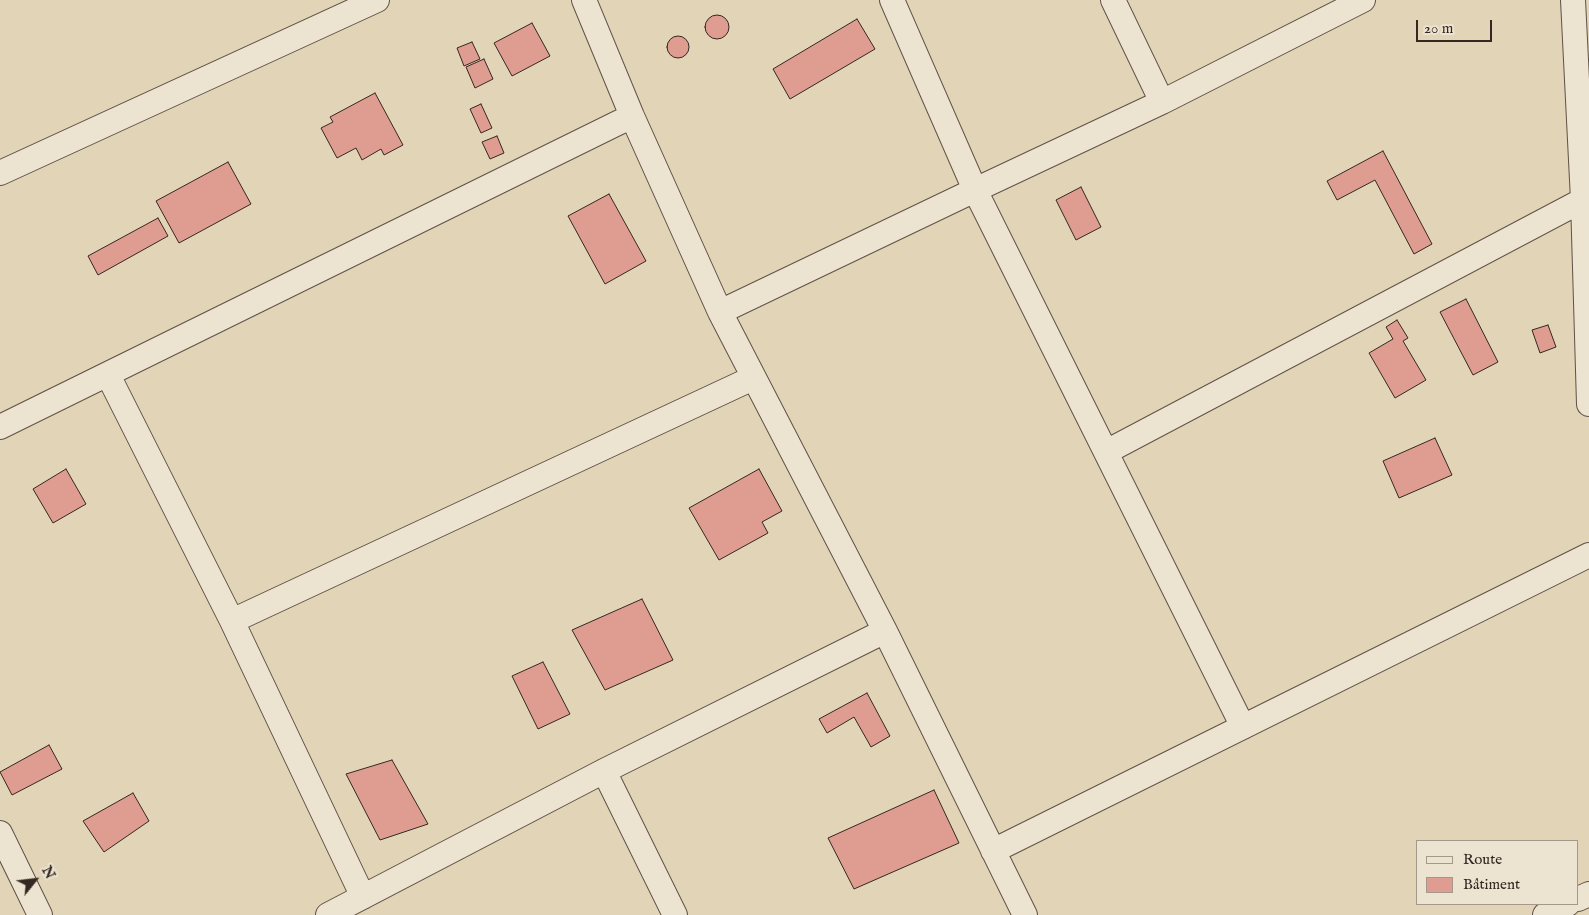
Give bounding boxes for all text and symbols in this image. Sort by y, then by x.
scale bar [1419,10,1495,42]
text: 20 m [1424,19,1453,38]
legend [1416,840,1579,905]
text: Route [1463,850,1502,869]
north arrow [10,855,60,905]
text: N [37,863,59,882]
text: Bâtiment [1463,875,1520,894]

